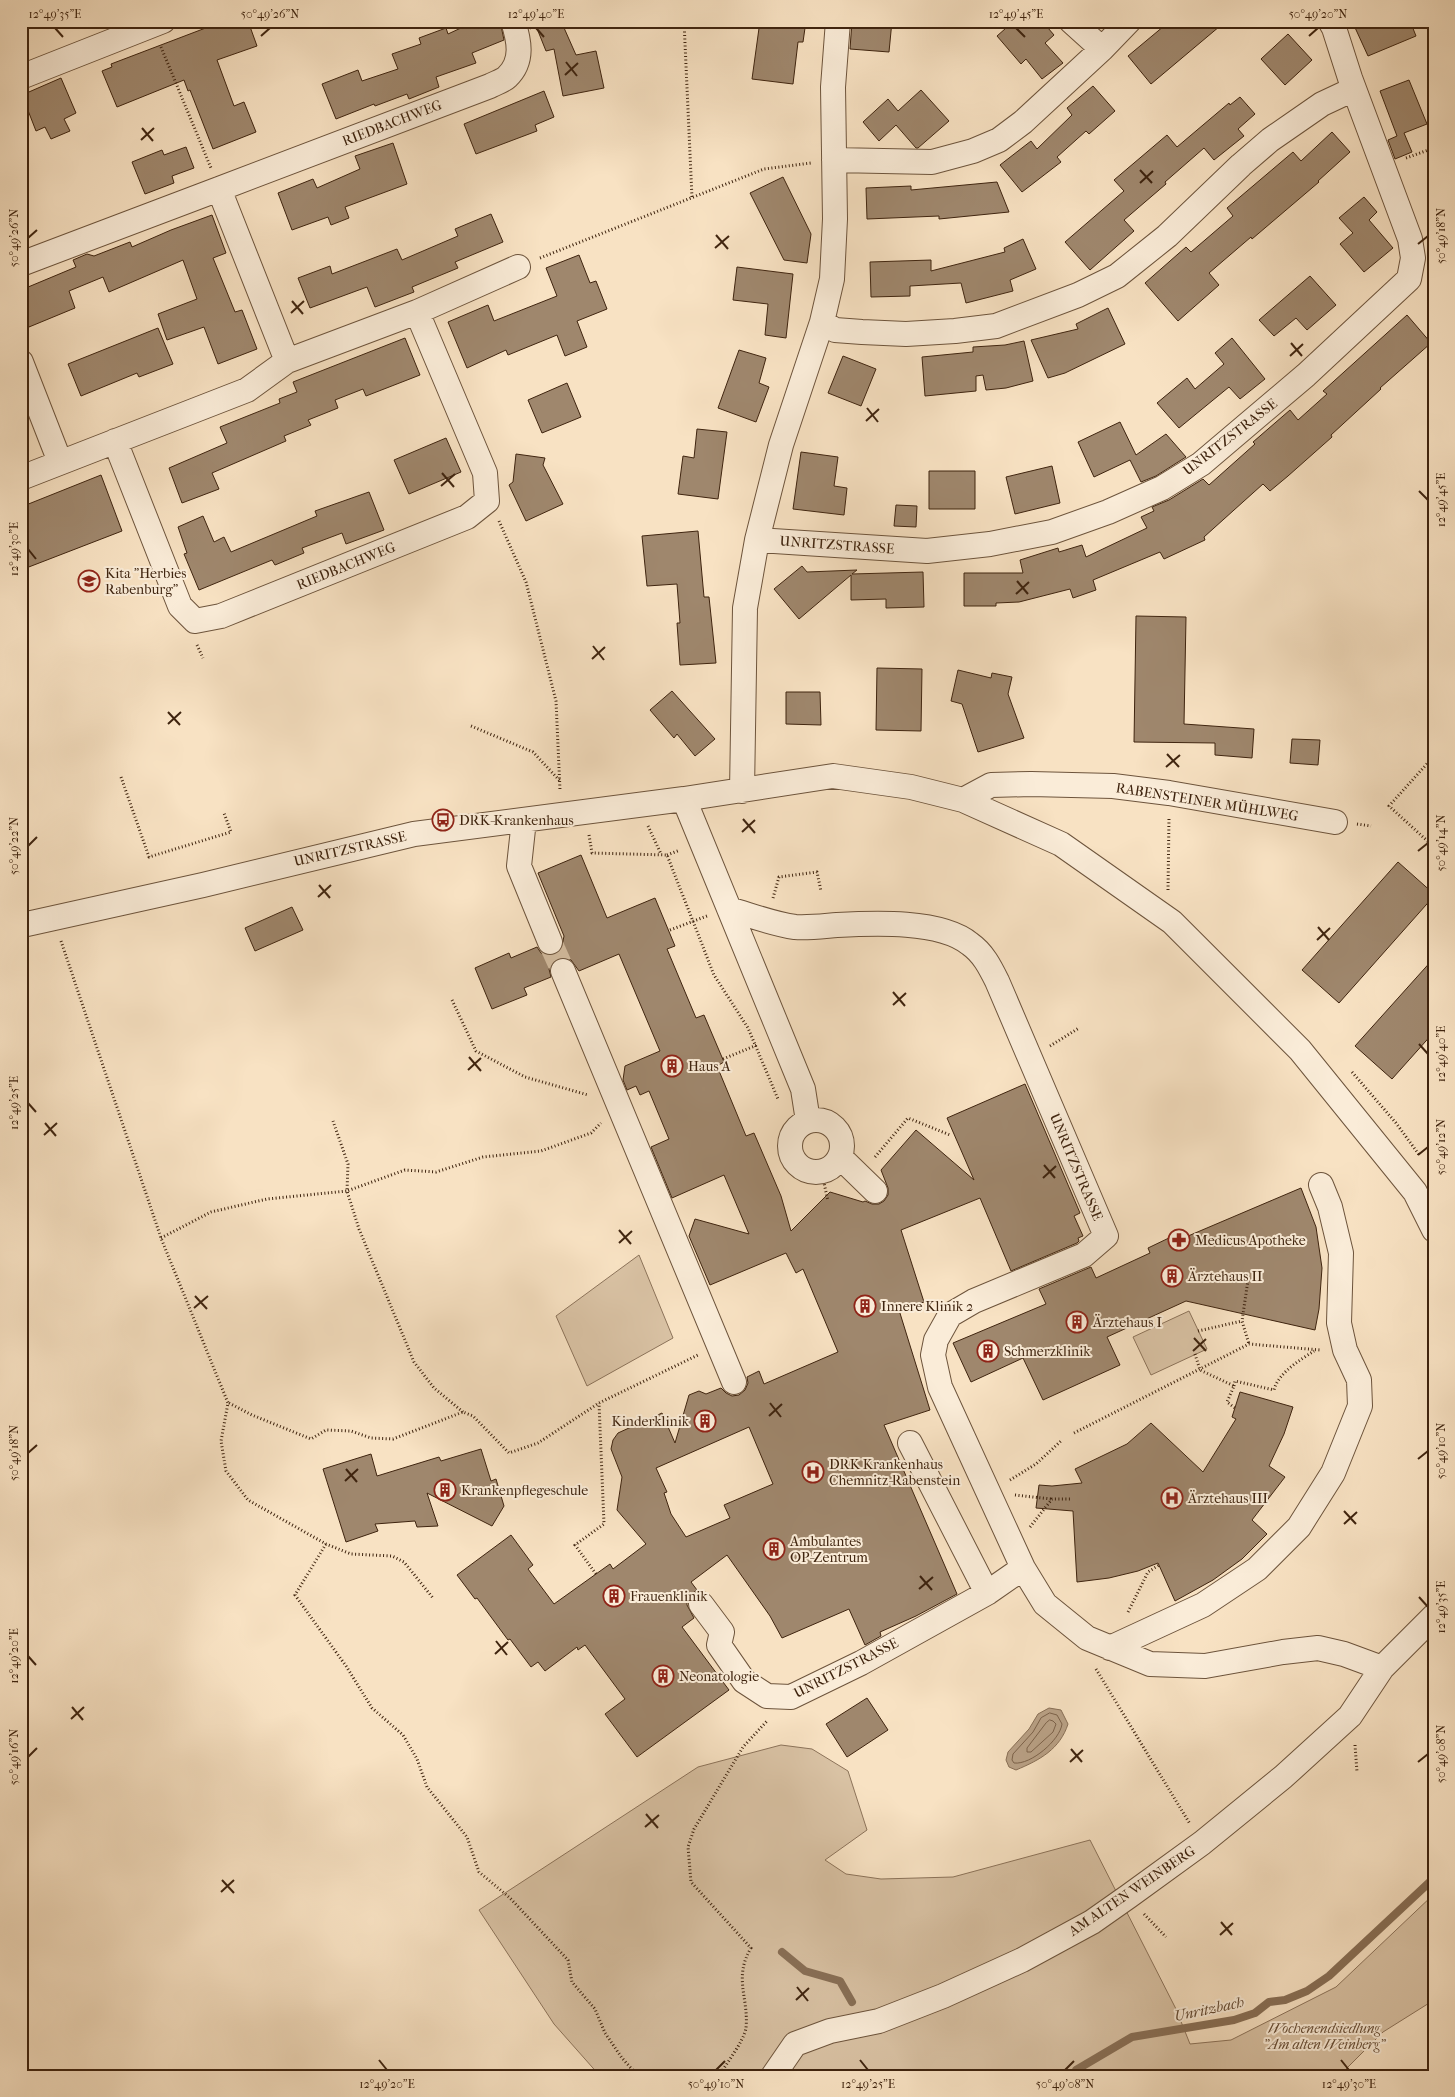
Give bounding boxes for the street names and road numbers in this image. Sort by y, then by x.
street label: RIEDBACHWEG [340,96,444,150]
street label: UNRITZSTRASSE [1179,395,1281,479]
street label: UNRITZSTRASSE [779,533,895,558]
street label: RIEDBACHWEG [294,538,398,594]
street label: RABENSTEINER MÜHLWEG [1115,779,1300,825]
street label: UNRITZSTRASSE [292,828,408,870]
street label: UNRITZSTRASSE [1046,1111,1106,1224]
street label: UNRITZSTRASSE [791,1634,902,1702]
street label: AM ALTEN WEINBERG [1065,1842,1199,1940]

